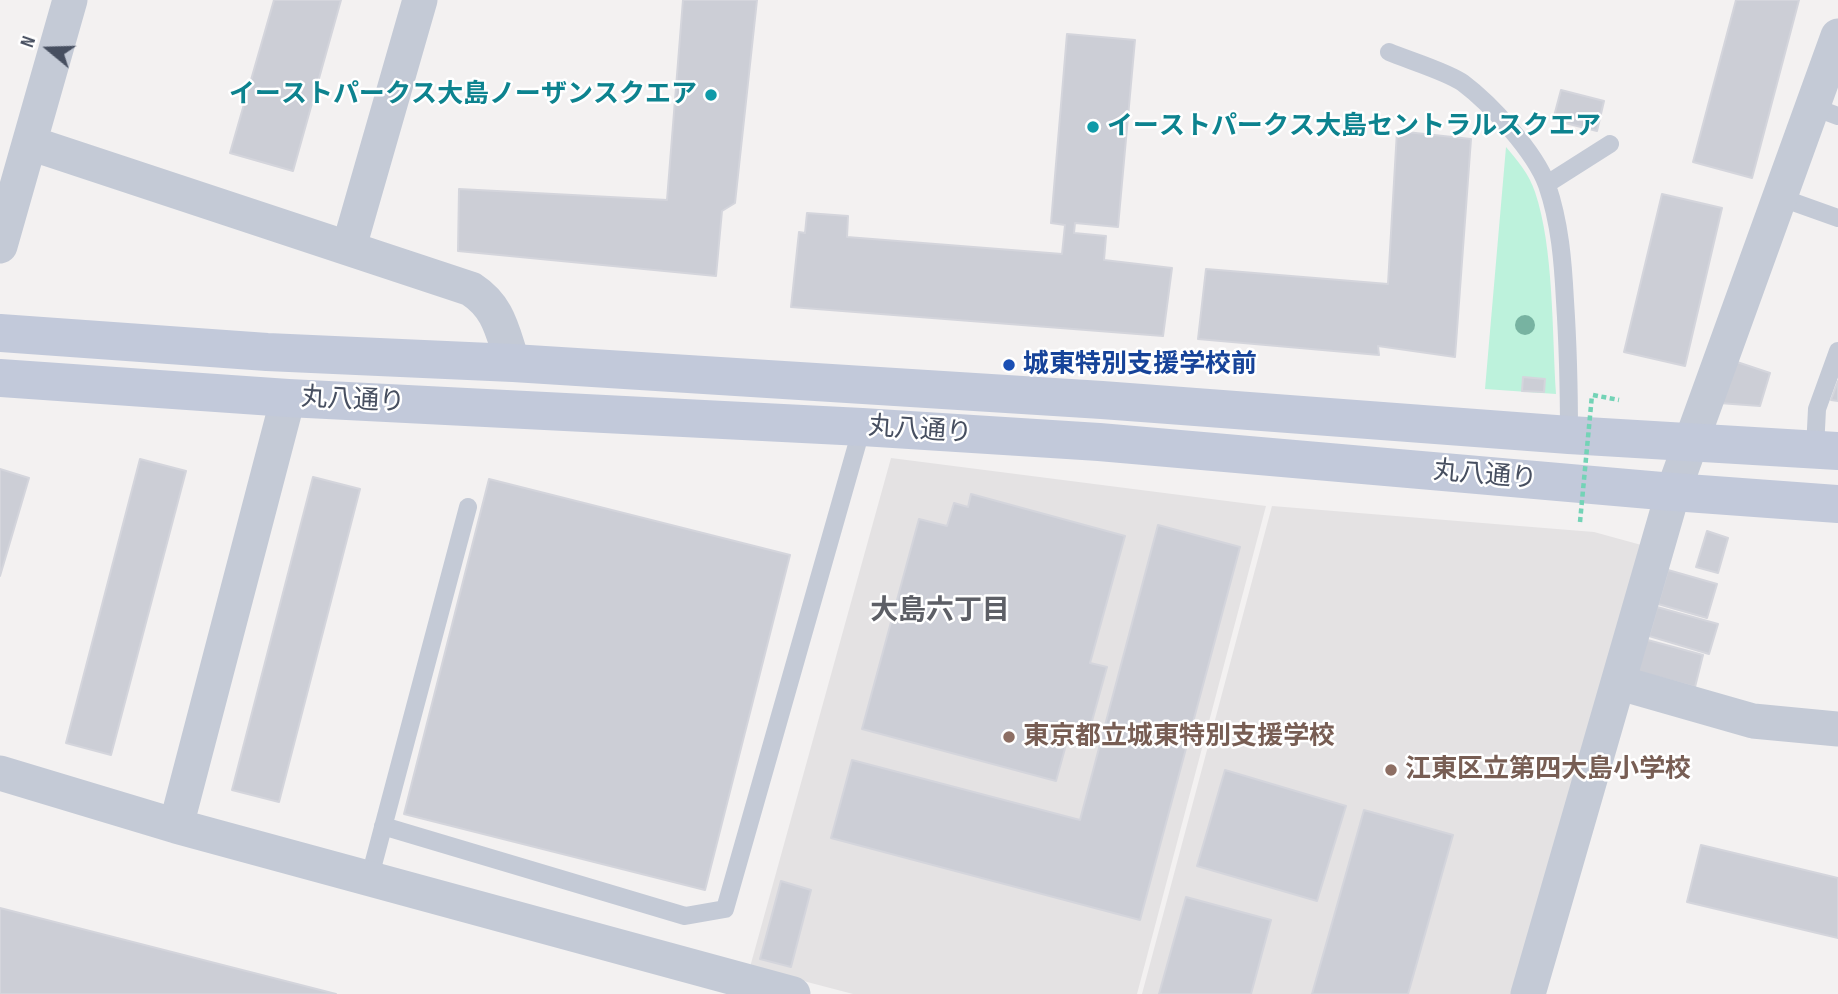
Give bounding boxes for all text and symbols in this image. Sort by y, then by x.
north arrow [14,14,84,84]
text: N [16,33,41,51]
place label: イーストパークス大島ノーザンスクエア [229,79,697,111]
marker: イーストパークス大島ノーザンスクエア [703,87,719,103]
place label: イーストパークス大島セントラルスクエア [1107,111,1601,143]
marker: イーストパークス大島セントラルスクエア [1085,119,1101,135]
place label: 城東特別支援学校前 [1023,349,1257,381]
marker: 城東特別支援学校前 [1001,357,1017,373]
street label: 丸八通り [300,383,406,419]
street label: 丸八通り [867,412,973,450]
street label: 丸八通り [1432,456,1538,496]
district label: 大島六丁目 [870,595,1010,629]
place label: 東京都立城東特別支援学校 [1023,721,1335,753]
marker: 東京都立城東特別支援学校 [1001,729,1017,745]
place label: 江東区立第四大島小学校 [1405,754,1691,786]
marker: 江東区立第四大島小学校 [1383,762,1399,778]

